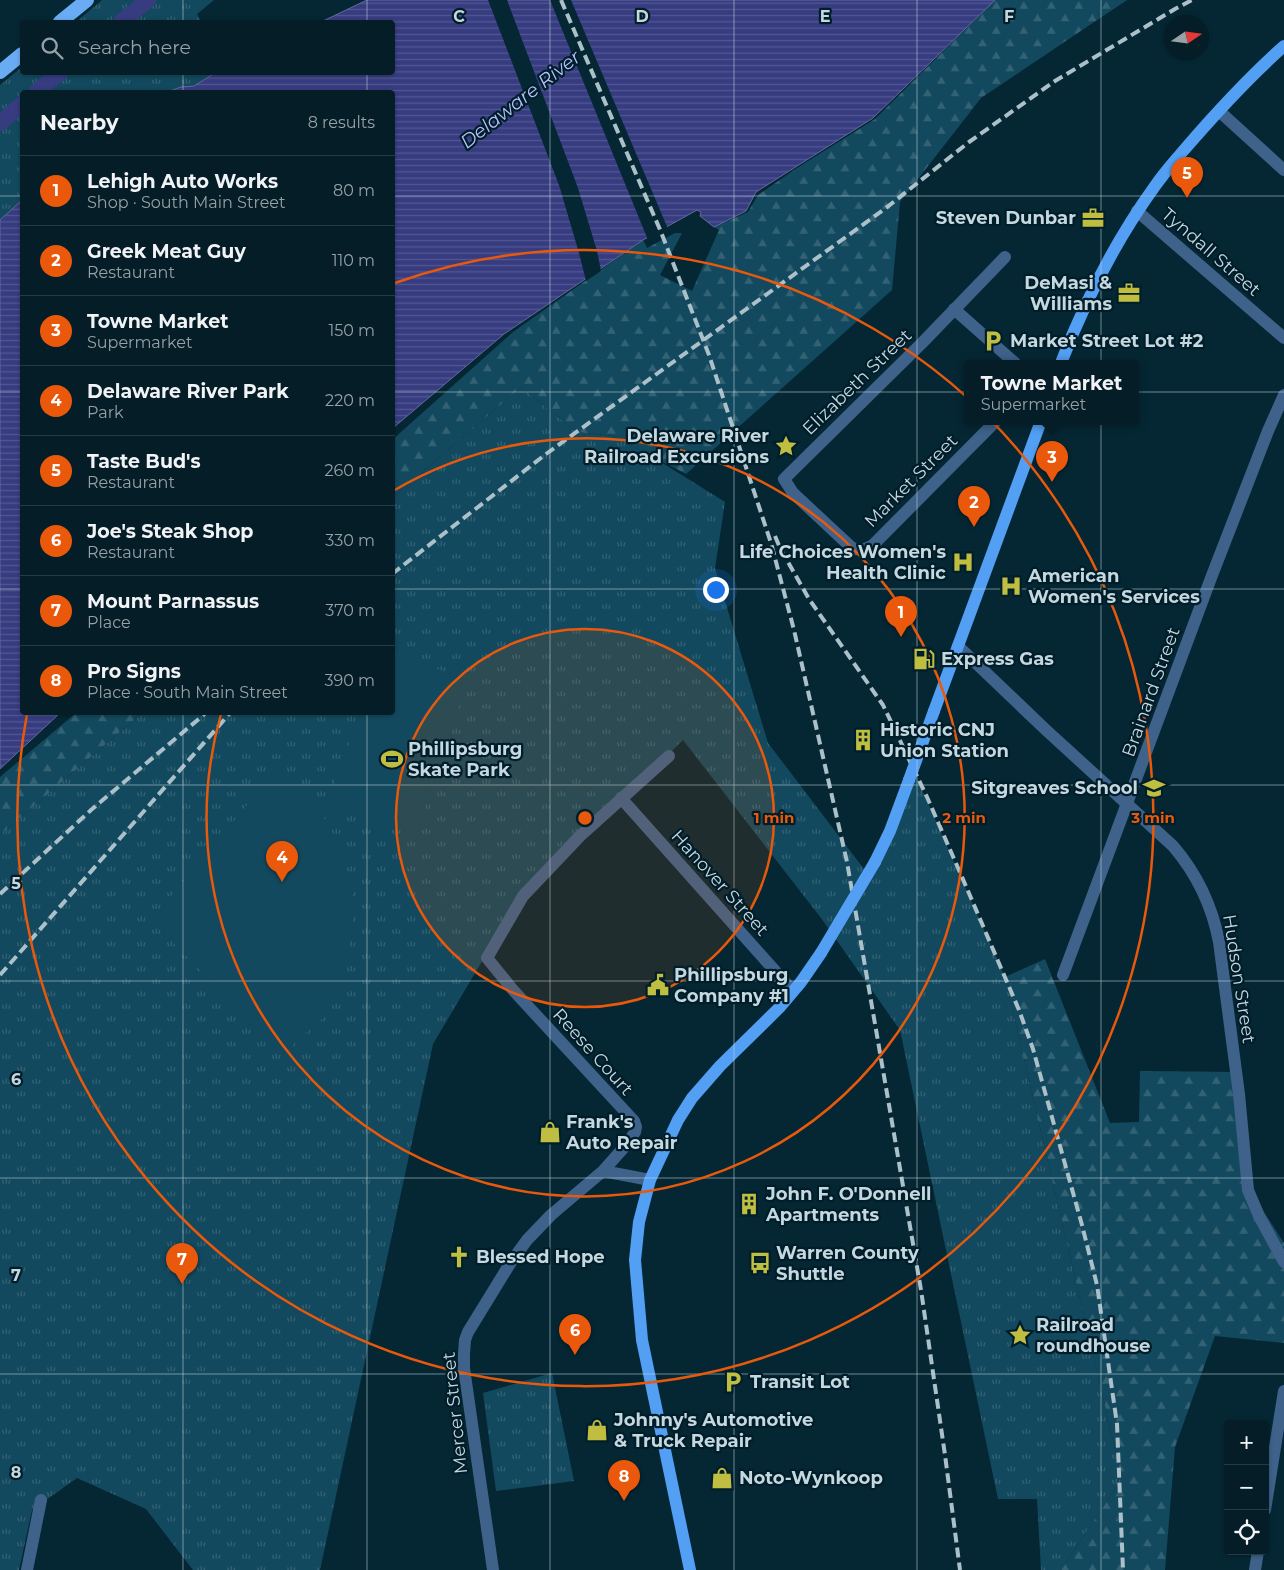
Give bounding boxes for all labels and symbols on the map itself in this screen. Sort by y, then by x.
text: C [453,7,465,26]
text: D [635,7,649,26]
text: E [820,7,830,26]
text: F [1004,7,1014,26]
north arrow [1164,15,1209,60]
water label: Delaware River [456,45,585,153]
pin: 5 [1171,157,1203,198]
street label: Tyndall Street [1157,203,1265,301]
office icon: Steven Dunbar [1080,205,1106,231]
place label: Steven Dunbar [936,207,1076,229]
place label: DeMasi & Williams [1024,272,1112,315]
office icon: DeMasi & Williams [1116,280,1142,306]
street label: Elizabeth Street [798,324,916,440]
parking icon: Market Street Lot #2 [980,328,1006,354]
place label: Market Street Lot #2 [1010,330,1204,352]
place label: Delaware River Railroad Excursions [584,425,769,468]
street label: Market Street [860,430,962,532]
place icon: Delaware River Railroad Excursions [773,433,799,459]
pin: 3 [1036,441,1068,482]
pin: 2 [958,486,990,527]
place label: Life Choices Women's Health Clinic [739,541,946,584]
hospital icon: Life Choices Women's Health Clinic [950,549,976,575]
place label: American Women's Services [1027,565,1200,608]
hospital icon: American Women's Services [998,573,1024,599]
your location [703,577,729,603]
pin: 1 [885,596,917,637]
street label: Brainard Street [1117,624,1185,760]
fuel station icon: Express Gas [911,646,937,672]
place label: Express Gas [941,648,1054,670]
place label: Historic CNJ Union Station [880,719,1009,762]
building icon: Historic CNJ Union Station [850,727,876,753]
place label: Phillipsburg Skate Park [408,738,522,781]
sports icon: Phillipsburg Skate Park [379,746,405,772]
school or university icon: Sitgreaves School [1141,775,1167,801]
place label: Sitgreaves School [971,777,1138,799]
text: 1 min [754,808,794,827]
text: 2 min [942,808,986,827]
text: 3 min [1130,808,1175,827]
centre of rings [576,809,594,827]
street label: Hanover Street [667,825,773,941]
pin: 4 [266,841,298,882]
text: 5 [11,874,21,893]
street label: Hudson Street [1218,913,1260,1045]
place label: Phillipsburg Company #1 [674,964,789,1007]
public building icon: Phillipsburg Company #1 [645,972,671,998]
street label: Reese Court [548,1004,638,1100]
text: 6 [11,1070,21,1089]
place label: Frank's Auto Repair [565,1111,678,1154]
shop icon: Frank's Auto Repair [537,1119,563,1145]
place label: John F. O'Donnell Apartments [765,1183,932,1226]
building icon: John F. O'Donnell Apartments [736,1191,762,1217]
place label: Warren County Shuttle [776,1242,919,1285]
pin: 7 [166,1243,198,1284]
church icon: Blessed Hope [446,1244,472,1270]
place label: Blessed Hope [476,1246,605,1268]
bus stop icon: Warren County Shuttle [747,1250,773,1276]
text: 7 [11,1266,21,1285]
pin: 6 [559,1314,591,1355]
place label: Railroad roundhouse [1036,1314,1150,1357]
place icon: Railroad roundhouse [1007,1322,1033,1348]
street label: Mercer Street [438,1351,472,1475]
parking icon: Transit Lot [720,1369,746,1395]
place label: Transit Lot [750,1371,850,1393]
place label: Johnny's Automotive & Truck Repair [613,1409,813,1452]
shop icon: Johnny's Automotive & Truck Repair [584,1417,610,1443]
pin: 8 [608,1460,640,1501]
text: 8 [11,1463,21,1482]
shop icon: Noto-Wynkoop [709,1465,735,1491]
place label: Noto-Wynkoop [739,1467,883,1489]

